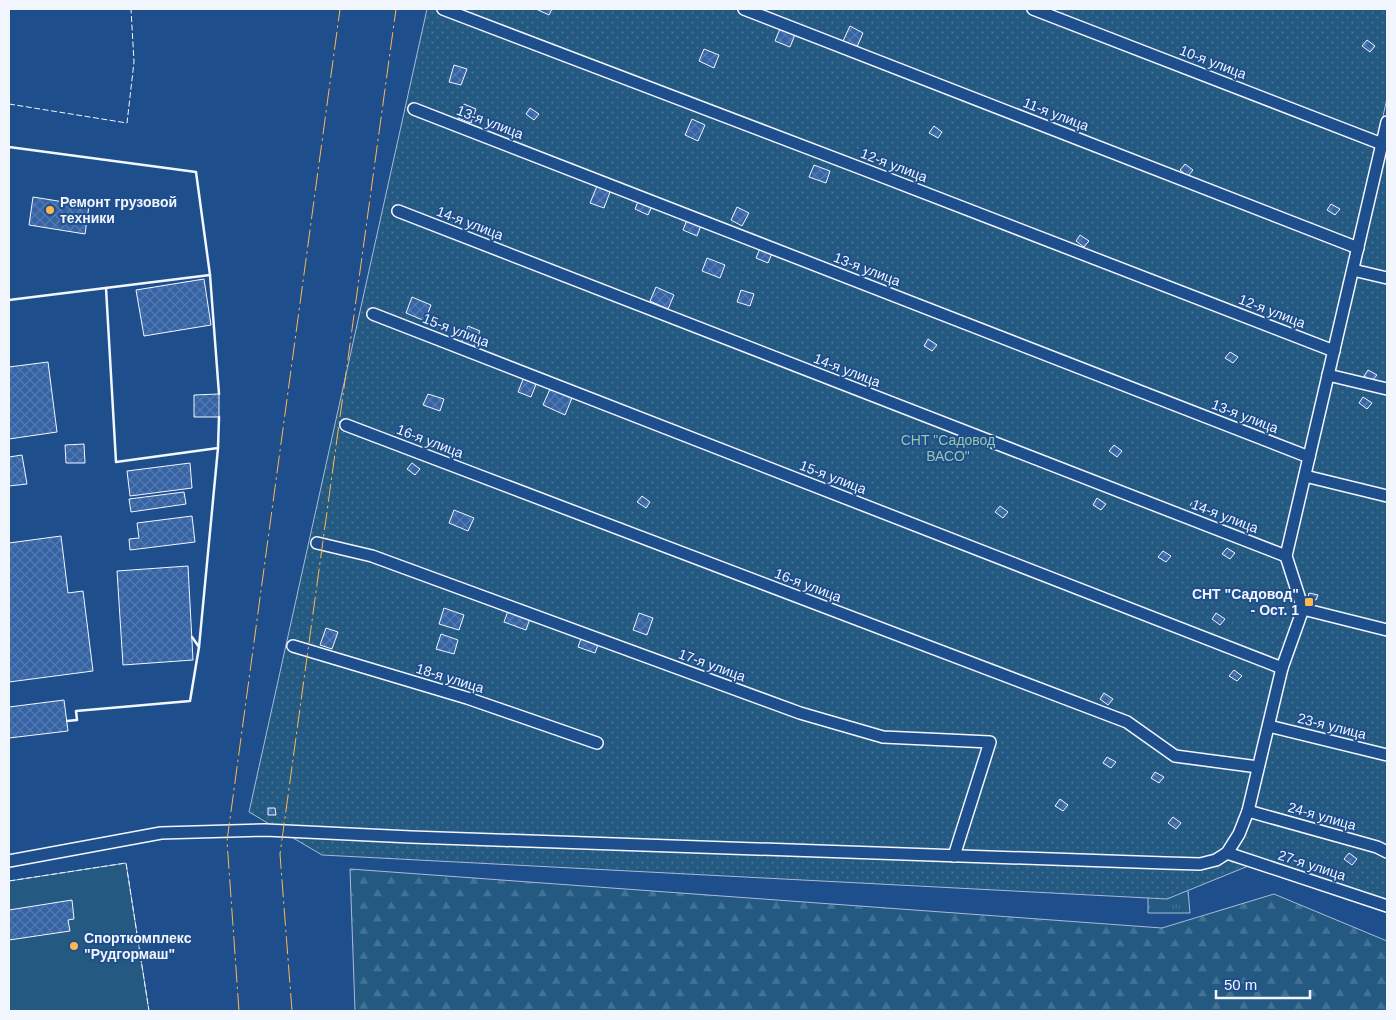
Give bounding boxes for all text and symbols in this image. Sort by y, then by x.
street label: 10-я улица [1177,42,1249,82]
street label: 11-я улица [1021,94,1091,134]
street label: 13-я улица [454,102,526,142]
street label: 12-я улица [858,145,930,185]
place label: Ремонт грузовой техники [60,194,177,226]
street label: 14-я улица [434,203,506,243]
marker: Ремонт грузовой техники [44,204,56,216]
street label: 13-я улица [831,249,903,289]
street label: 12-я улица [1236,291,1308,331]
street label: 15-я улица [420,310,492,350]
street label: 14-я улица [811,350,883,390]
street label: 13-я улица [1209,396,1281,436]
street label: 16-я улица [394,421,466,461]
park label: СНТ "Садовод ВАСО" [901,432,995,464]
street label: 15-я улица [797,457,869,497]
street label: 14-я улица [1189,496,1261,536]
street label: 16-я улица [772,565,844,605]
place label: СНТ "Садовод" - Ост. 1 [1192,586,1299,618]
marker: СНТ "Садовод" - Ост. 1 [1303,596,1315,608]
street label: 17-я улица [676,645,748,685]
street label: 18-я улица [414,660,486,696]
street label: 23-я улица [1296,710,1368,742]
street label: 24-я улица [1286,799,1358,833]
street label: 27-я улица [1276,847,1348,884]
place label: Спорткомплекс "Рудгормаш" [84,930,192,962]
marker: Спорткомплекс "Рудгормаш" [68,940,80,952]
scale bar [1216,968,1310,1000]
text: 50 m [1224,976,1257,993]

